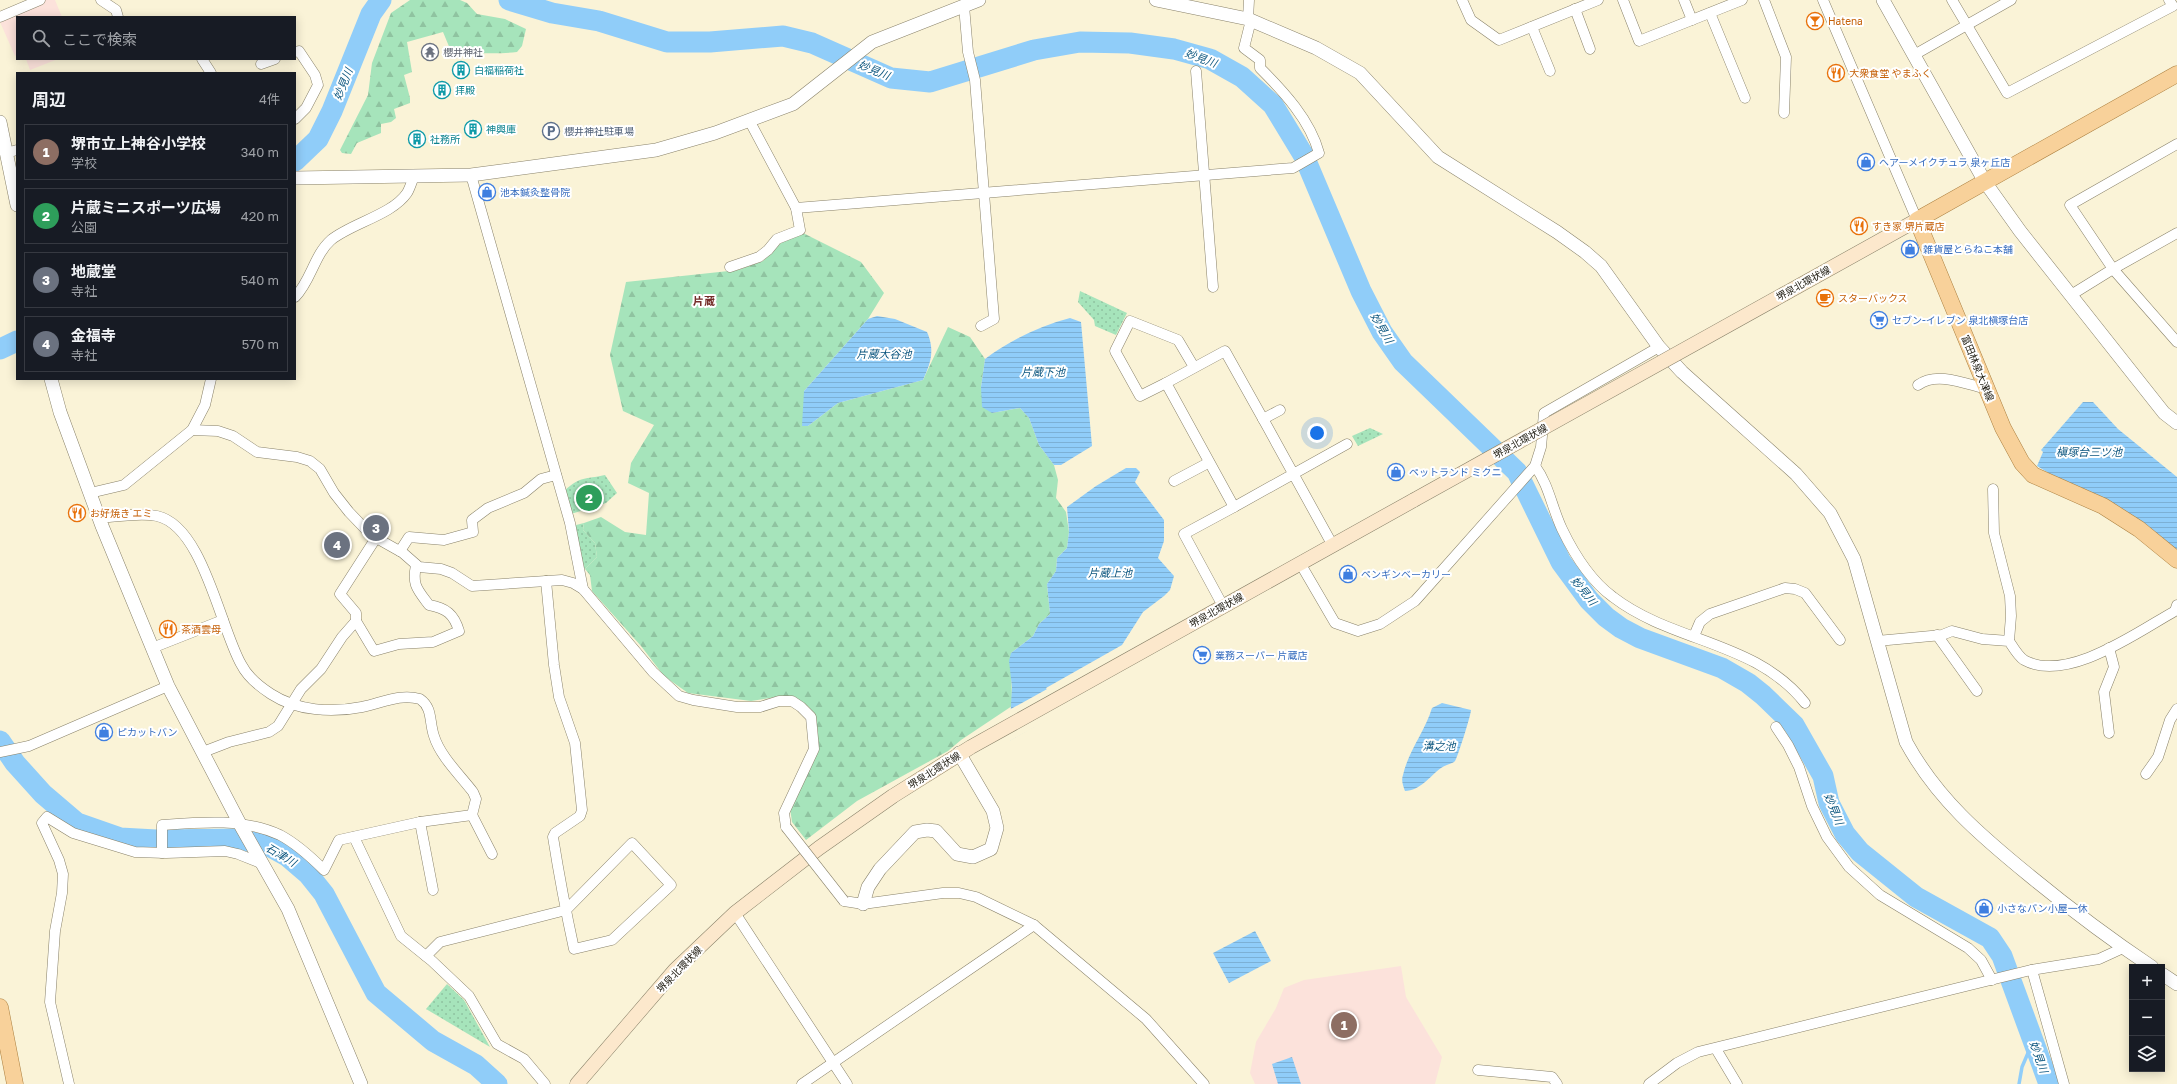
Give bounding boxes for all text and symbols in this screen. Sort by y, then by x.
bar icon: Hatena [1805,11,1825,31]
place label: Hatena [1828,15,1863,27]
search box [16,16,296,60]
icon: search [30,27,52,49]
text: ここで検索 [62,30,137,48]
temple icon: 櫻井神社 [420,42,440,62]
place label: 櫻井神社 [443,46,483,58]
water label: 妙見川 [1183,46,1220,70]
water label: 妙見川 [856,57,893,82]
building icon: 白福稲荷社 [451,60,471,80]
restaurant icon: 大衆食堂 やまふく [1826,63,1846,83]
place label: 白福稲荷社 [474,64,524,76]
water label: 妙見川 [330,65,355,102]
place label: 大衆食堂 やまふく [1849,67,1932,79]
building icon: 拝殿 [432,80,452,100]
place label: 拝殿 [455,84,475,96]
text: 周辺 [32,89,66,110]
text: 4件 [259,91,280,107]
building icon: 神輿庫 [463,119,483,139]
parking icon: 櫻井神社駐車場 [541,121,561,141]
place label: 神輿庫 [486,123,516,135]
place label: 櫻井神社駐車場 [564,125,634,137]
building icon: 社務所 [407,129,427,149]
place label: 社務所 [430,133,460,145]
text: 堺市立上神谷小学校 [71,134,206,152]
text: 1 [43,144,49,160]
text: 340 m [241,144,279,160]
shop icon: ヘアーメイクチュラ 泉ヶ丘店 [1856,152,1876,172]
text: 学校 [71,155,97,171]
place label: ヘアーメイクチュラ 泉ヶ丘店 [1879,156,2010,168]
shop icon: 池本鍼灸整骨院 [477,182,497,202]
place label: 池本鍼灸整骨院 [500,186,570,198]
text: 片蔵ミニスポーツ広場 [71,198,221,216]
text: 2 [42,208,50,224]
text: 420 m [241,208,279,224]
restaurant icon: すき家 堺片蔵店 [1849,216,1869,236]
text: 公園 [71,219,97,235]
place label: すき家 堺片蔵店 [1872,220,1945,232]
shop icon: 雑貨屋とらねこ本舗 [1900,239,1920,259]
place label: 雑貨屋とらねこ本舗 [1923,243,2013,255]
text: 地蔵堂 [71,262,116,280]
street label: 堺泉北環状線 [1774,263,1832,303]
text: 3 [42,272,50,288]
text: 540 m [241,272,279,288]
text: 寺社 [71,283,97,299]
cafe icon: スターバックス [1815,288,1835,308]
place label: スターバックス [1838,292,1908,304]
district label: 片蔵 [693,294,715,307]
water label: 妙見川 [1369,310,1397,346]
supermarket icon: セブン-イレブン 泉北槇塚台店 [1869,310,1889,330]
place label: セブン-イレブン 泉北槇塚台店 [1892,314,2028,326]
text: 金福寺 [71,326,116,344]
street label: 富田林泉大津線 [1959,333,1997,403]
text: 4 [42,336,50,352]
text: 570 m [242,336,279,352]
text: 寺社 [71,347,97,363]
water label: 片蔵大谷池 [857,347,912,360]
water label: 片蔵下池 [1021,365,1066,378]
street label: 堺泉北環状線 [1491,421,1549,461]
your location [1307,423,1327,443]
water label: 槇塚台三ツ池 [2056,445,2123,458]
shop icon: ペットランド ミクニ [1386,462,1406,482]
place label: ペットランド ミクニ [1409,466,1502,478]
pin: 2 [576,483,602,513]
restaurant icon: お好焼き エミ [67,503,87,523]
place label: お好焼き エミ [90,507,153,519]
pin: 3 [363,513,389,543]
pin: 4 [324,530,350,560]
shop icon: ペンギンベーカリー [1338,564,1358,584]
water label: 片蔵上池 [1088,566,1133,579]
place label: ペンギンベーカリー [1361,568,1451,580]
water label: 妙見川 [1569,574,1600,608]
street label: 堺泉北環状線 [1187,590,1245,630]
restaurant icon: 茶酒雲母 [158,619,178,639]
place label: 茶酒雲母 [181,623,221,635]
supermarket icon: 業務スーパー 片蔵店 [1192,645,1212,665]
place label: 業務スーパー 片蔵店 [1215,649,1307,661]
shop icon: ピカットバン [94,722,114,742]
place label: ピカットバン [117,726,178,738]
water label: 溝之池 [1423,739,1456,752]
street label: 堺泉北環状線 [905,749,963,791]
water label: 妙見川 [1822,791,1847,827]
water label: 石津川 [264,841,300,869]
shop icon: 小さなパン小屋一休 [1974,898,1994,918]
place label: 小さなパン小屋一休 [1997,902,2088,914]
street label: 堺泉北環状線 [654,943,704,995]
map controls [2129,964,2165,1072]
button: + [2129,964,2165,1000]
button: − [2129,1000,2165,1036]
pin: 1 [1331,1010,1357,1040]
button: layers [2129,1036,2165,1072]
water label: 妙見川 [2028,1039,2052,1075]

